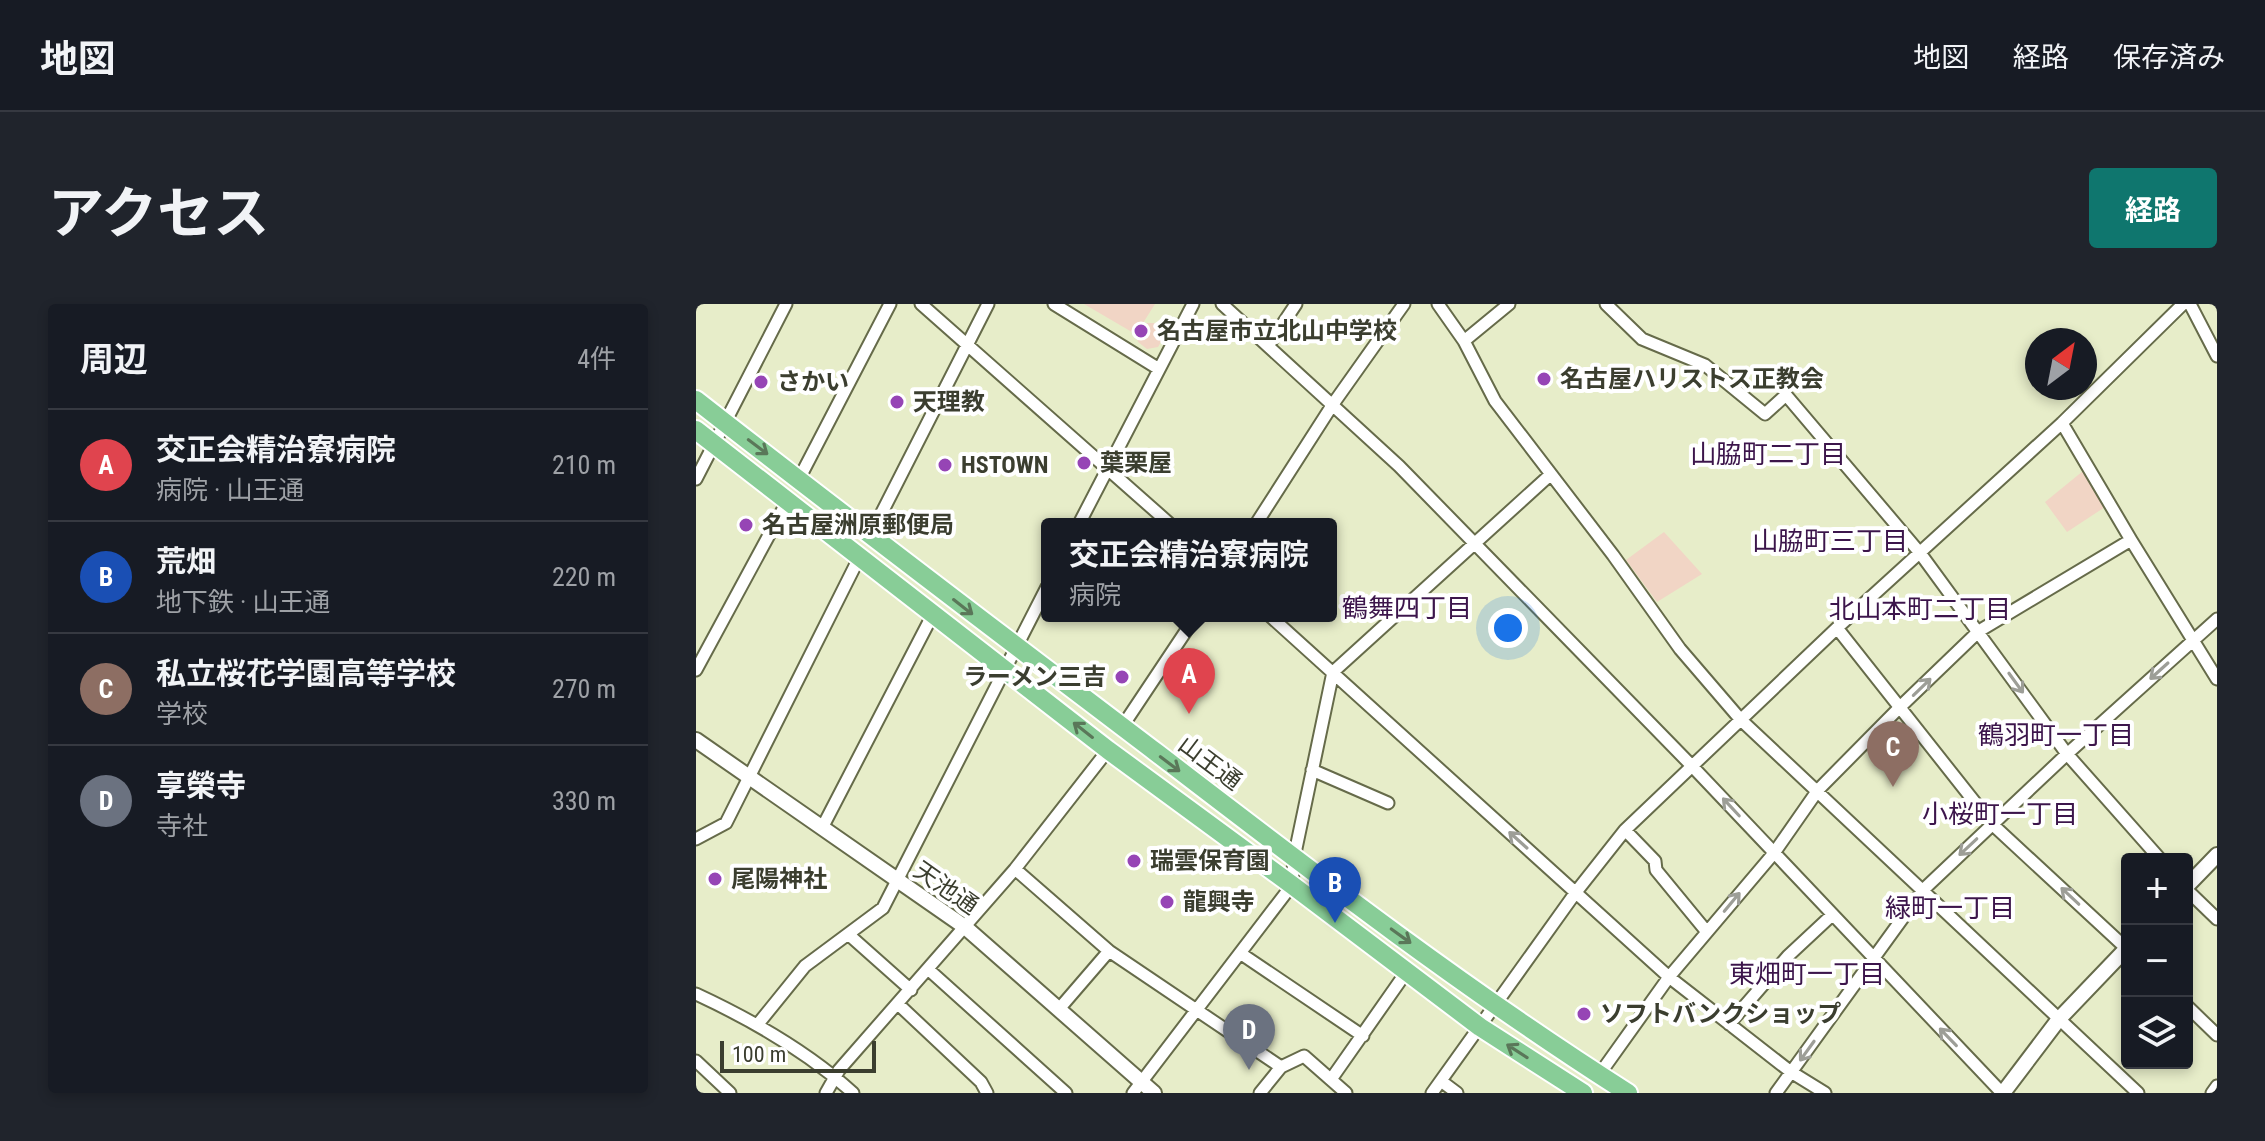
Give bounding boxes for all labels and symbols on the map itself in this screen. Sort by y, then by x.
place label: 名古屋市立北山中学校 [1157,317,1397,345]
marker: 名古屋市立北山中学校 [1132,322,1150,340]
north arrow [2025,328,2097,400]
place label: 名古屋ハリストス正教会 [1560,365,1824,393]
place label: さかい [777,368,849,396]
marker: 名古屋ハリストス正教会 [1535,370,1553,388]
marker: さかい [752,373,770,391]
place label: 天理教 [913,388,985,416]
marker: 天理教 [888,393,906,411]
one-way arrow [747,439,768,456]
district label: 山脇町二丁目 [1690,439,1846,469]
place label: 葉栗屋 [1100,449,1172,477]
place label: HSTOWN [961,451,1049,479]
marker: 葉栗屋 [1075,454,1093,472]
marker: HSTOWN [936,456,954,474]
place label: 名古屋洲原郵便局 [762,511,954,539]
marker: 名古屋洲原郵便局 [737,516,755,534]
district label: 山脇町三丁目 [1752,526,1908,556]
district label: 鶴舞四丁目 [1342,593,1472,623]
district label: 北山本町二丁目 [1829,594,2011,624]
one-way arrow [952,598,974,615]
your location [1488,608,1528,648]
pin: A [1163,648,1215,714]
one-way arrow [2149,662,2169,680]
place label: ラーメン三吉 [963,663,1106,691]
marker: ラーメン三吉 [1113,668,1131,686]
one-way arrow [2008,672,2024,694]
one-way arrow [1912,677,1932,696]
district label: 鶴羽町一丁目 [1978,720,2134,750]
pin: C [1867,721,1919,787]
one-way arrow [1073,722,1094,739]
street label: 山王通 [1173,730,1247,796]
one-way arrow [1159,755,1181,772]
one-way arrow [1722,798,1741,818]
district label: 小桜町一丁目 [1922,799,2078,829]
one-way arrow [1509,831,1529,849]
one-way arrow [1958,838,1978,856]
place label: 瑞雲保育園 [1150,847,1270,875]
marker: 瑞雲保育園 [1125,852,1143,870]
street label: 天池通 [908,856,984,920]
pin: B [1309,857,1361,923]
place label: 尾陽神社 [731,865,827,893]
marker: 尾陽神社 [706,870,724,888]
one-way arrow [2060,887,2080,905]
place label: 龍興寺 [1183,888,1255,916]
marker: 龍興寺 [1158,893,1176,911]
one-way arrow [1723,893,1741,913]
district label: 緑町一丁目 [1885,893,2015,923]
one-way arrow [1390,927,1411,944]
district label: 東畑町一丁目 [1729,959,1885,989]
place label: ソフトバンクショップ [1600,1000,1841,1028]
pin: D [1223,1004,1275,1070]
marker: ソフトバンクショップ [1575,1005,1593,1023]
one-way arrow [1939,1027,1958,1047]
scale bar [720,1037,876,1073]
one-way arrow [1799,1039,1815,1061]
one-way arrow [1506,1043,1529,1059]

